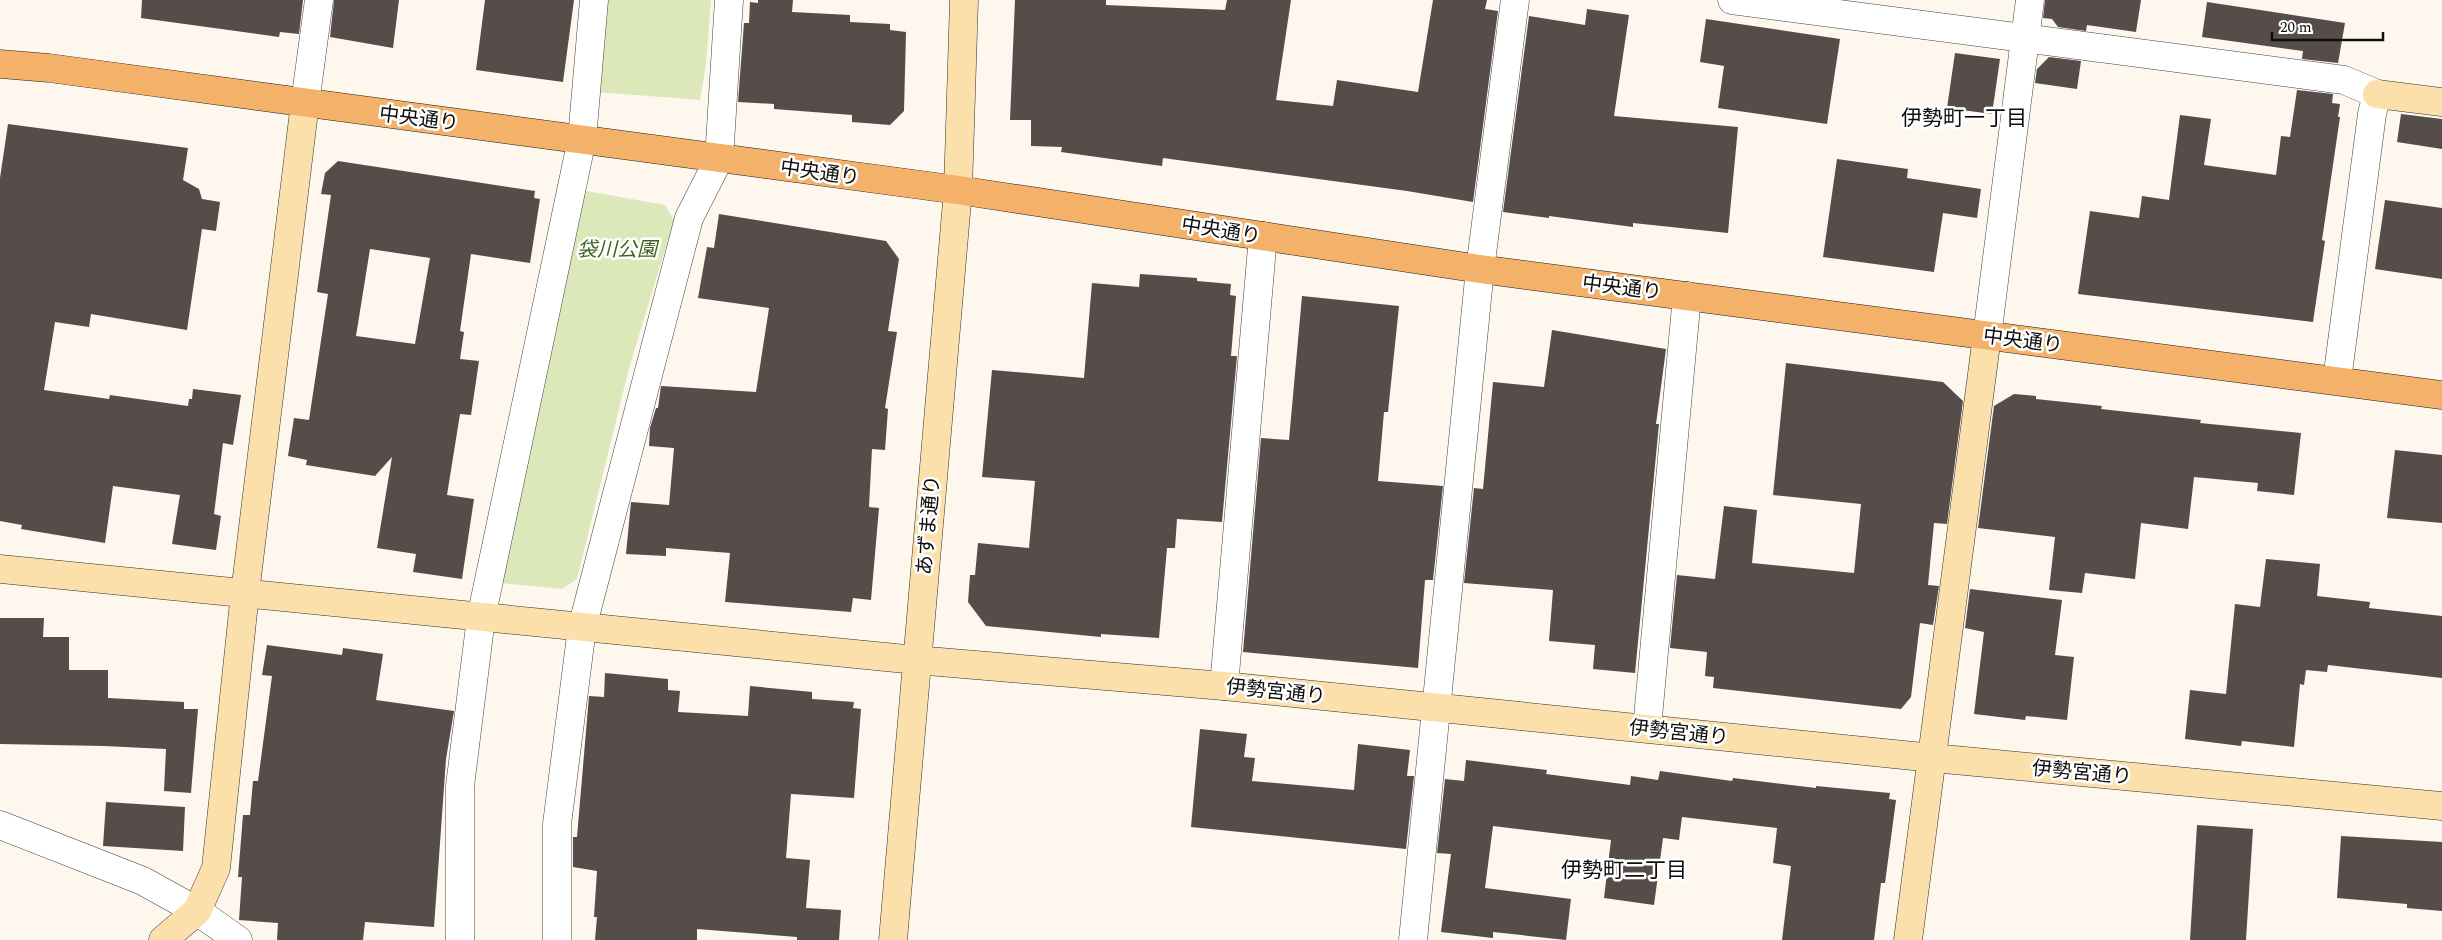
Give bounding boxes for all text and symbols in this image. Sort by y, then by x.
scale bar [2272,10,2383,42]
text: 20 m [2280,16,2312,39]
street label: 中央通り [377,99,460,139]
district label: 伊勢町一丁目 [1901,103,2027,135]
street label: 中央通り [778,153,862,193]
street label: 中央通り [1179,210,1263,252]
park label: 袋川公園 [577,235,660,265]
street label: 中央通り [1580,268,1663,308]
street label: 中央通り [1981,321,2064,361]
street label: あずま通り [910,474,948,576]
street label: 伊勢宮通り [1225,672,1327,712]
street label: 伊勢宮通り [1628,713,1730,753]
street label: 伊勢宮通り [2031,754,2133,792]
district label: 伊勢町二丁目 [1561,855,1687,887]

